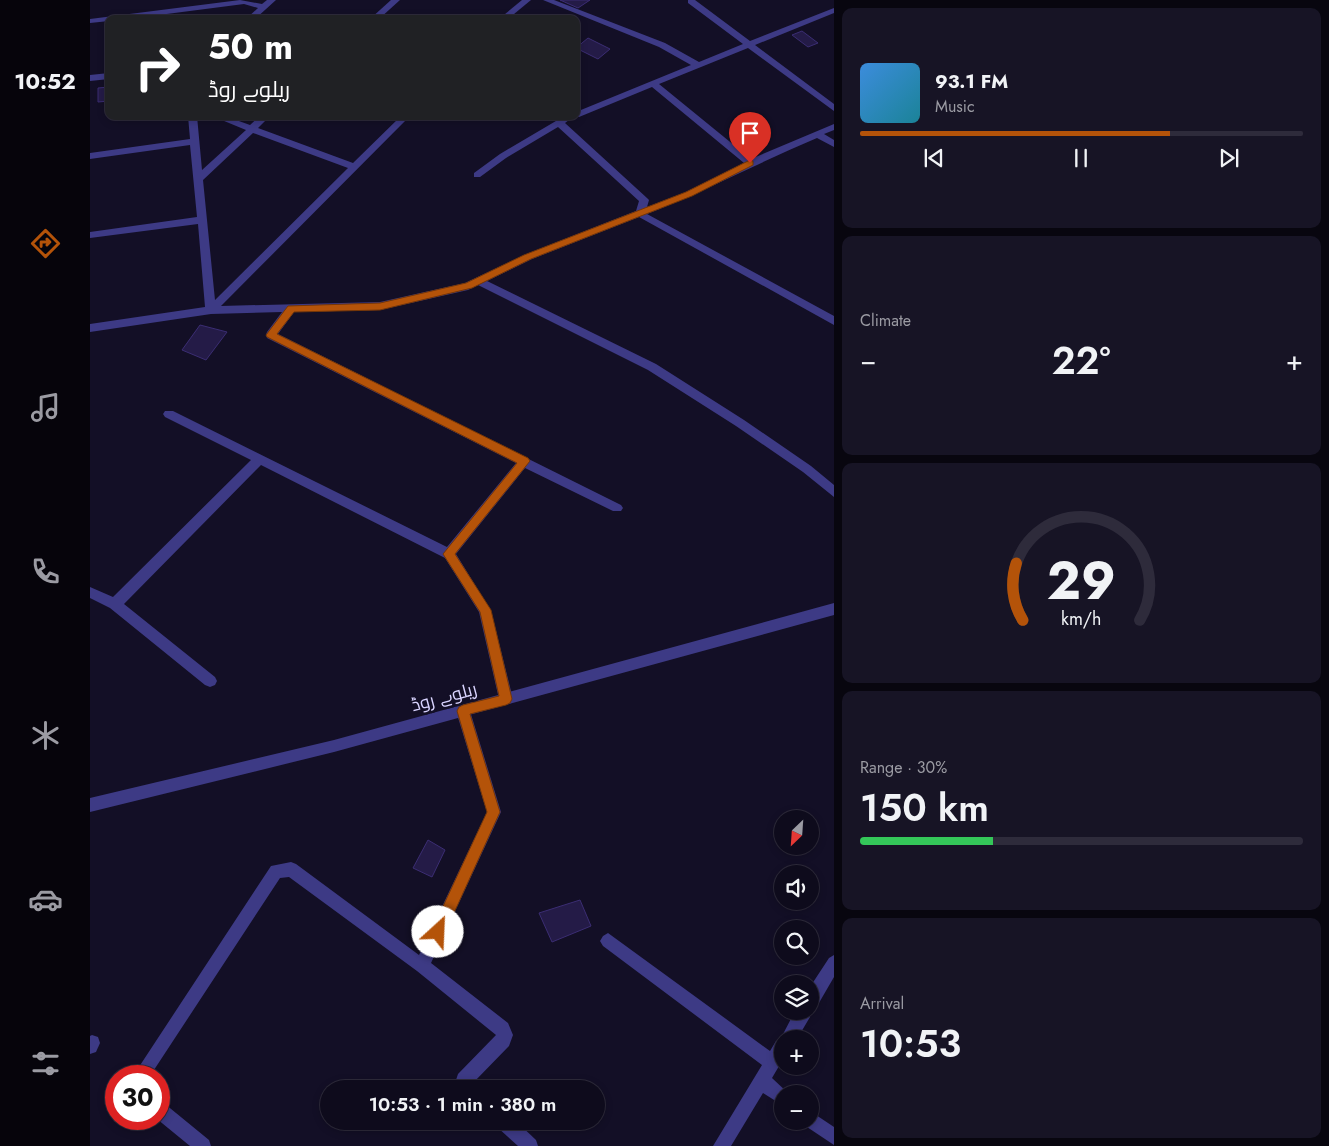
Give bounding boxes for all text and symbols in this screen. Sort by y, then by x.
text: 50 m [208,22,293,72]
icon: right [125,35,190,100]
text: 10:52 [14,65,76,97]
text: 93.1 FM [935,68,1008,95]
text: ریلوے روڈ [208,73,290,105]
text: Music [935,95,975,118]
pin [729,112,771,163]
icon: arrive [736,119,764,147]
icon: previous [920,144,948,172]
icon: pause [1067,144,1095,172]
icon: next [1215,144,1243,172]
icon: directions [28,226,63,261]
text: Climate [860,309,911,332]
text: 22° [1052,333,1111,388]
text: − [860,340,877,381]
text: + [1286,340,1303,381]
icon: music [28,390,63,425]
text: 29 [1047,543,1116,619]
icon: phone [28,554,63,589]
text: km/h [1061,606,1102,632]
street label: ریلوے روڈ [408,676,480,718]
icon: climate [28,718,63,753]
text: Range · 30% [860,756,947,779]
text: 150 km [860,780,989,835]
north arrow [774,810,819,855]
map controls [774,810,819,1130]
button: sound [774,865,819,910]
icon: car [28,882,63,917]
position arrow [411,905,463,957]
button: search [774,920,819,965]
button: layers [774,975,819,1020]
text: Arrival [860,992,904,1015]
text: 10:53 [860,1016,961,1071]
button: + [774,1030,819,1075]
icon: filters [28,1046,63,1081]
speed limit sign: 30 [105,1065,170,1130]
button: − [774,1085,819,1130]
text: 10:53 · 1 min · 380 m [369,1091,556,1118]

